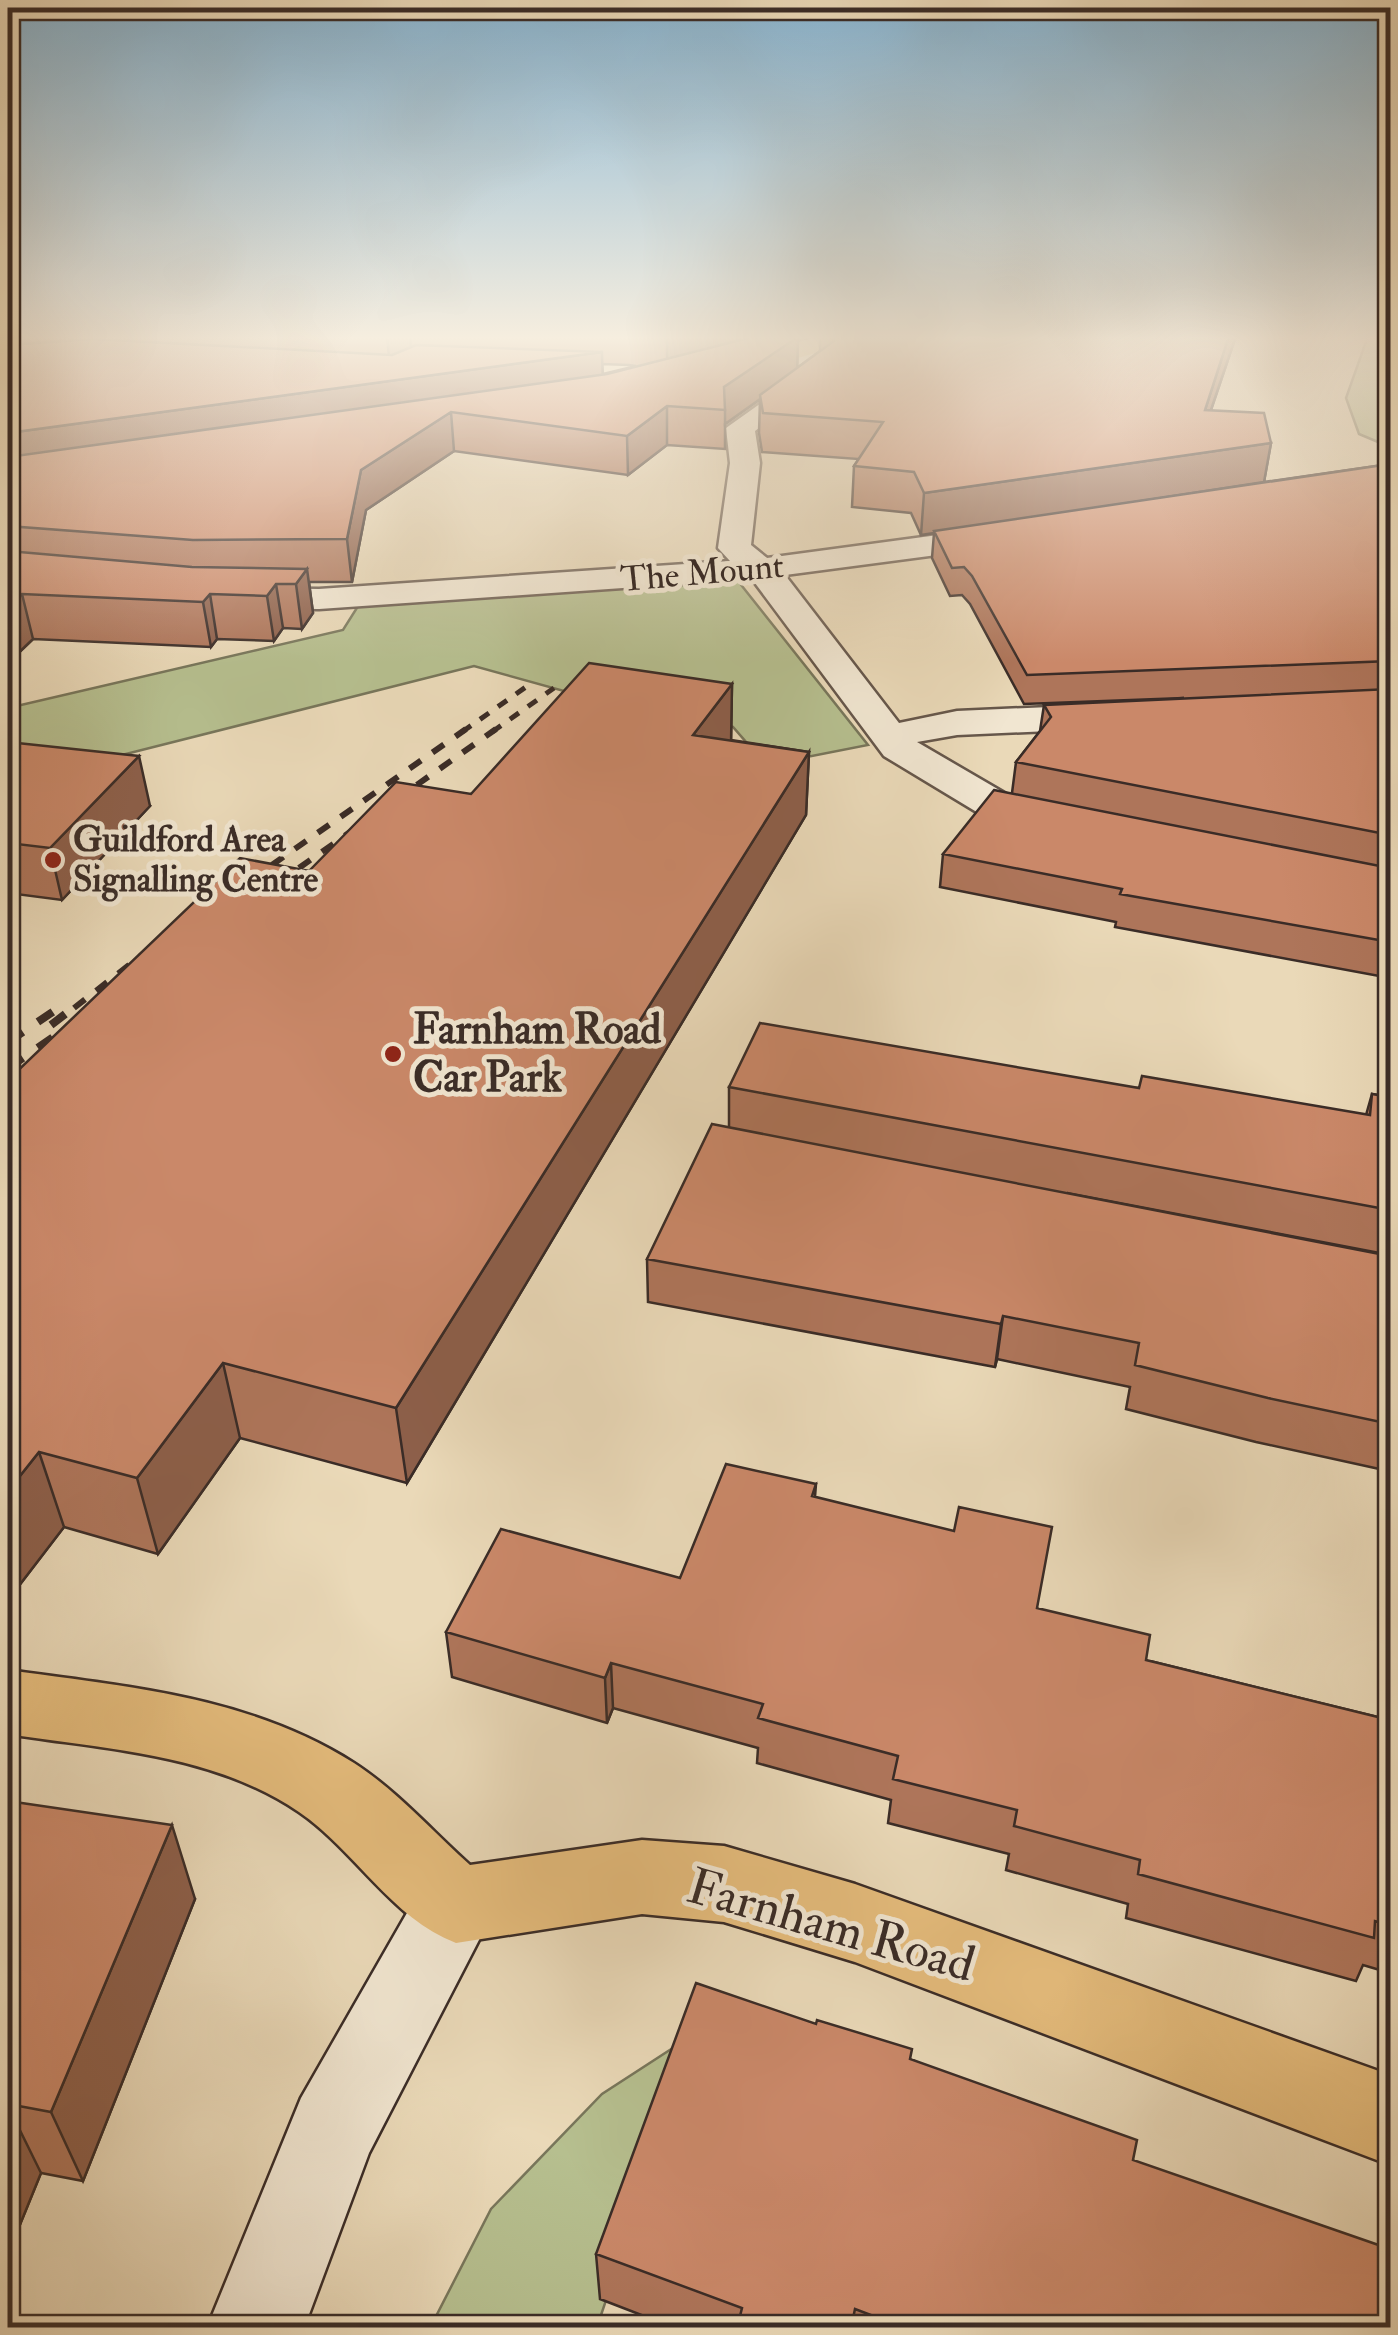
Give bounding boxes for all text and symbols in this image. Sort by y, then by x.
street label: The Mount [619,544,785,602]
place label: Guildford Area Signalling Centre [73,818,319,902]
marker: Guildford Area Signalling Centre [42,849,64,871]
place label: Farnham Road Car Park [413,1004,662,1104]
marker: Farnham Road Car Park [382,1043,404,1065]
street label: Farnham Road [680,1855,982,1997]

